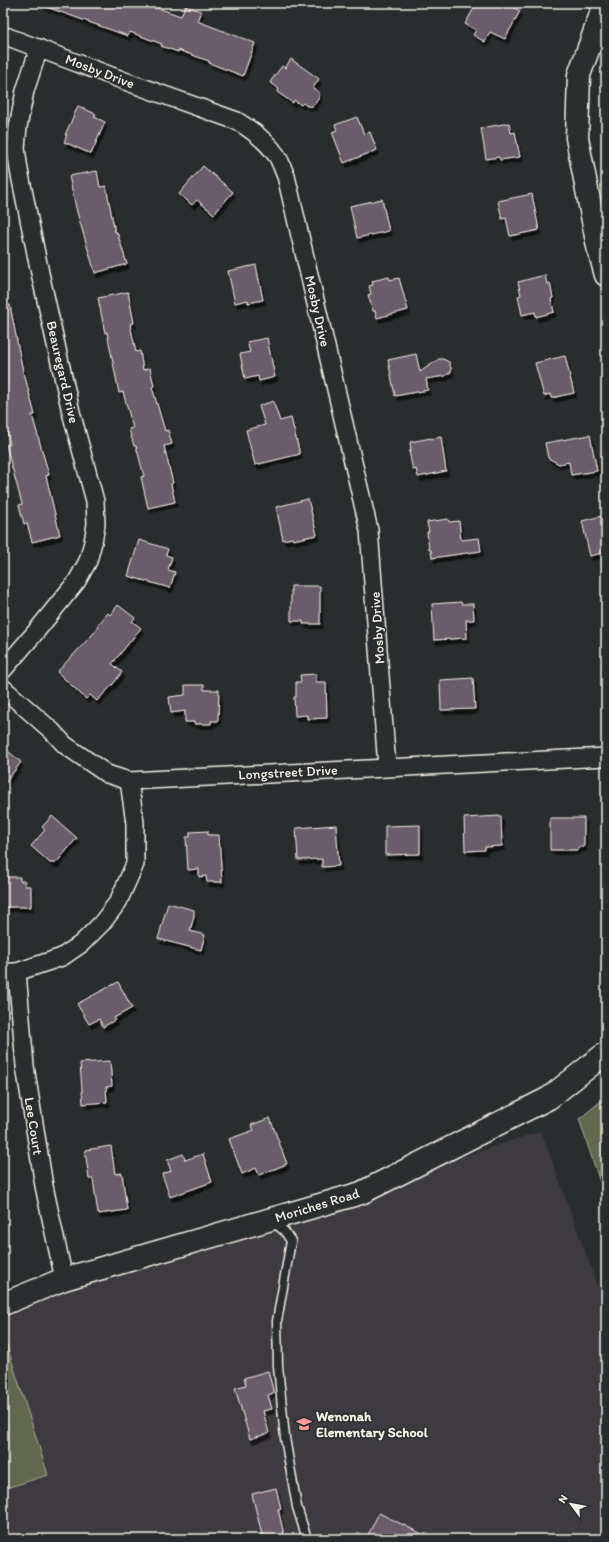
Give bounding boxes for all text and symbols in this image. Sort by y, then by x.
street label: Mosby Drive [63,51,137,93]
street label: Mosby Drive [301,274,334,349]
street label: Beauregard Drive [42,319,83,425]
street label: Mosby Drive [366,591,389,665]
street label: Longstreet Drive [238,761,338,784]
street label: Lee Court [21,1096,46,1156]
street label: Moriches Road [273,1184,362,1226]
place label: Wenonah Elementary School [316,1408,429,1441]
school or university icon: Wenonah Elementary School [295,1415,313,1433]
north arrow [551,1484,591,1524]
text: N [555,1492,570,1506]

